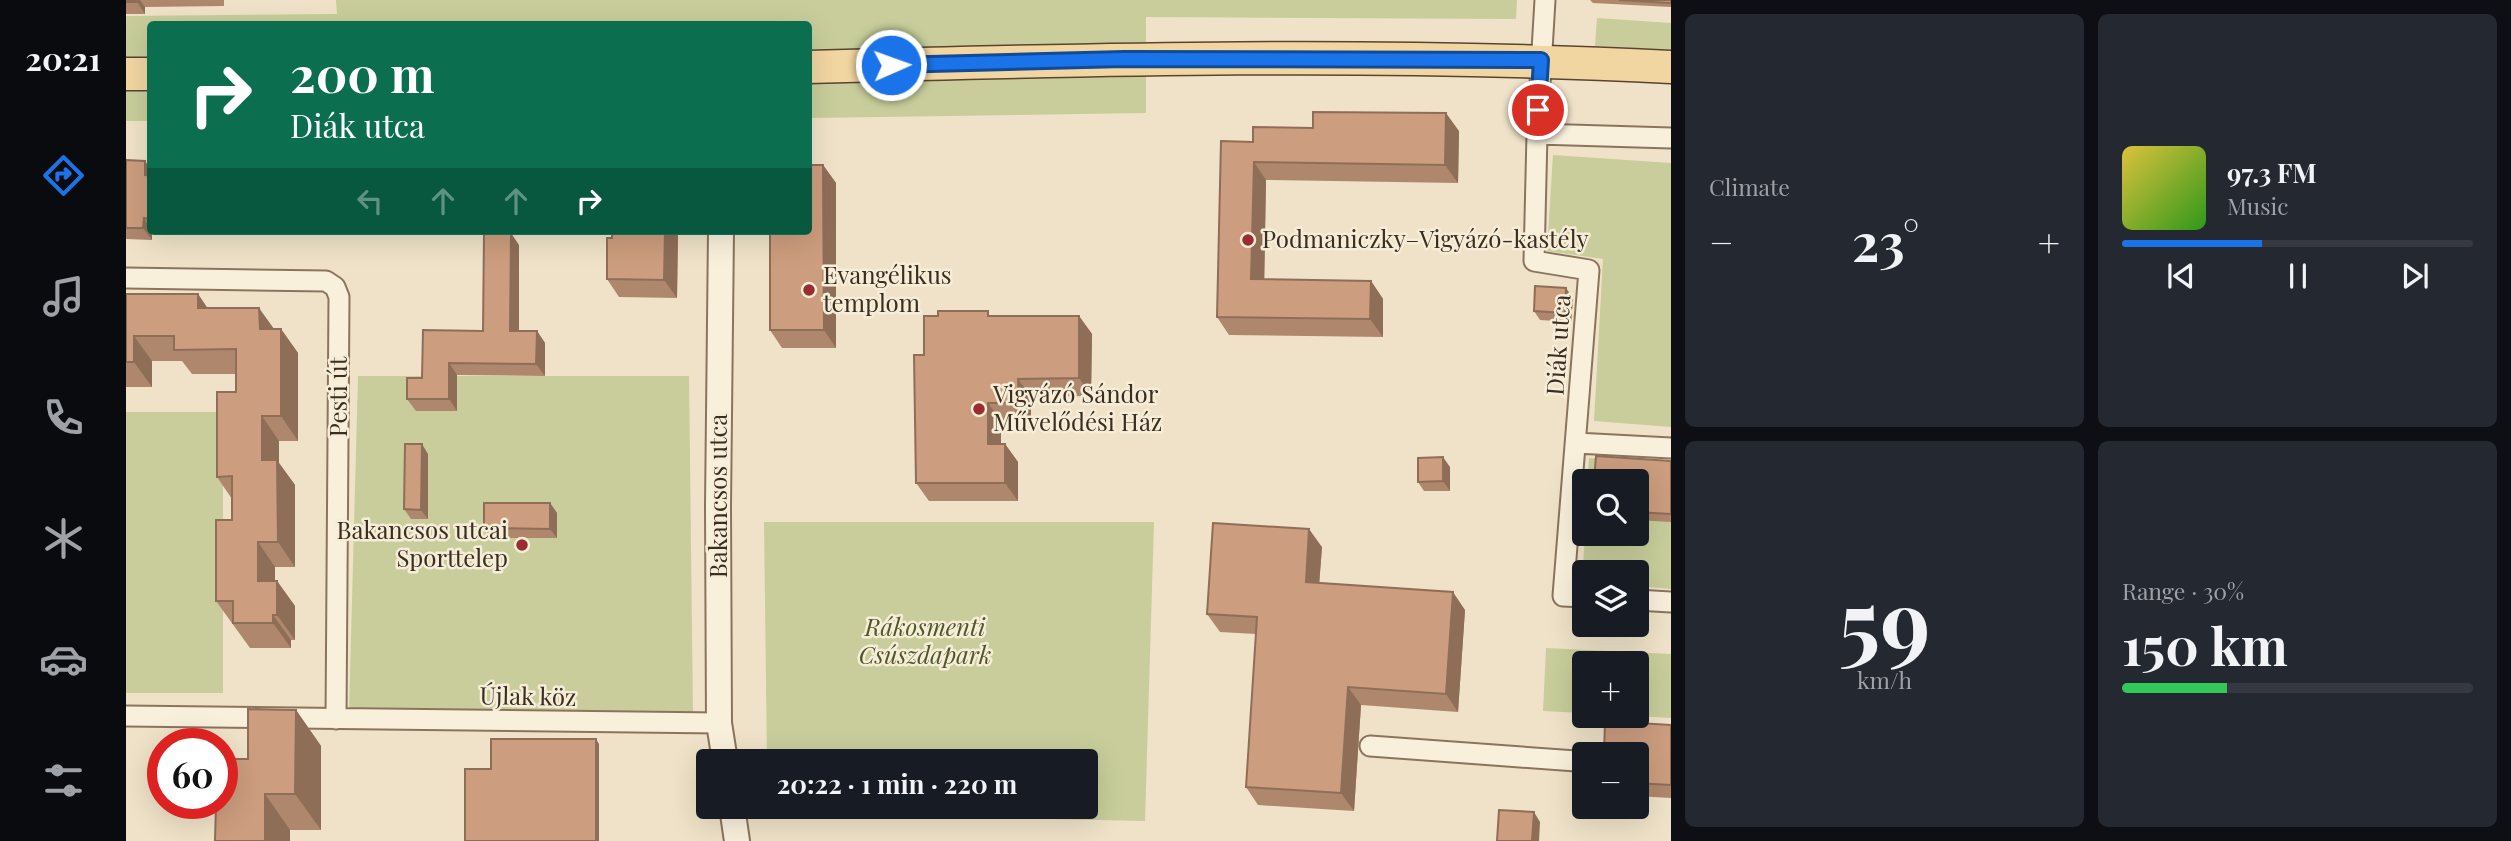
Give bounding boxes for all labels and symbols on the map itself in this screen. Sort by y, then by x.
position arrow [854,28,928,102]
pin [1508,80,1568,140]
place label: Podmaniczky–Vigyázó-kastély [1262,222,1589,254]
marker: Podmaniczky–Vigyázó-kastély [1240,232,1256,248]
place label: Evangélikus templom [823,258,952,318]
marker: Evangélikus templom [801,282,817,298]
street label: Diák utca [1538,293,1577,396]
street label: Pesti út [321,356,353,437]
place label: Vigyázó Sándor Művelődési Ház [992,377,1162,437]
marker: Vigyázó Sándor Művelődési Ház [971,401,987,417]
street label: Bakancsos utca [701,414,733,578]
place label: Bakancsos utcai Sporttelep [337,513,508,573]
marker: Bakancsos utcai Sporttelep [514,537,530,553]
park label: Rákosmenti Csúszdapark [859,610,991,670]
street label: Újlak köz [479,678,577,712]
speed limit sign: 60 [147,728,238,819]

